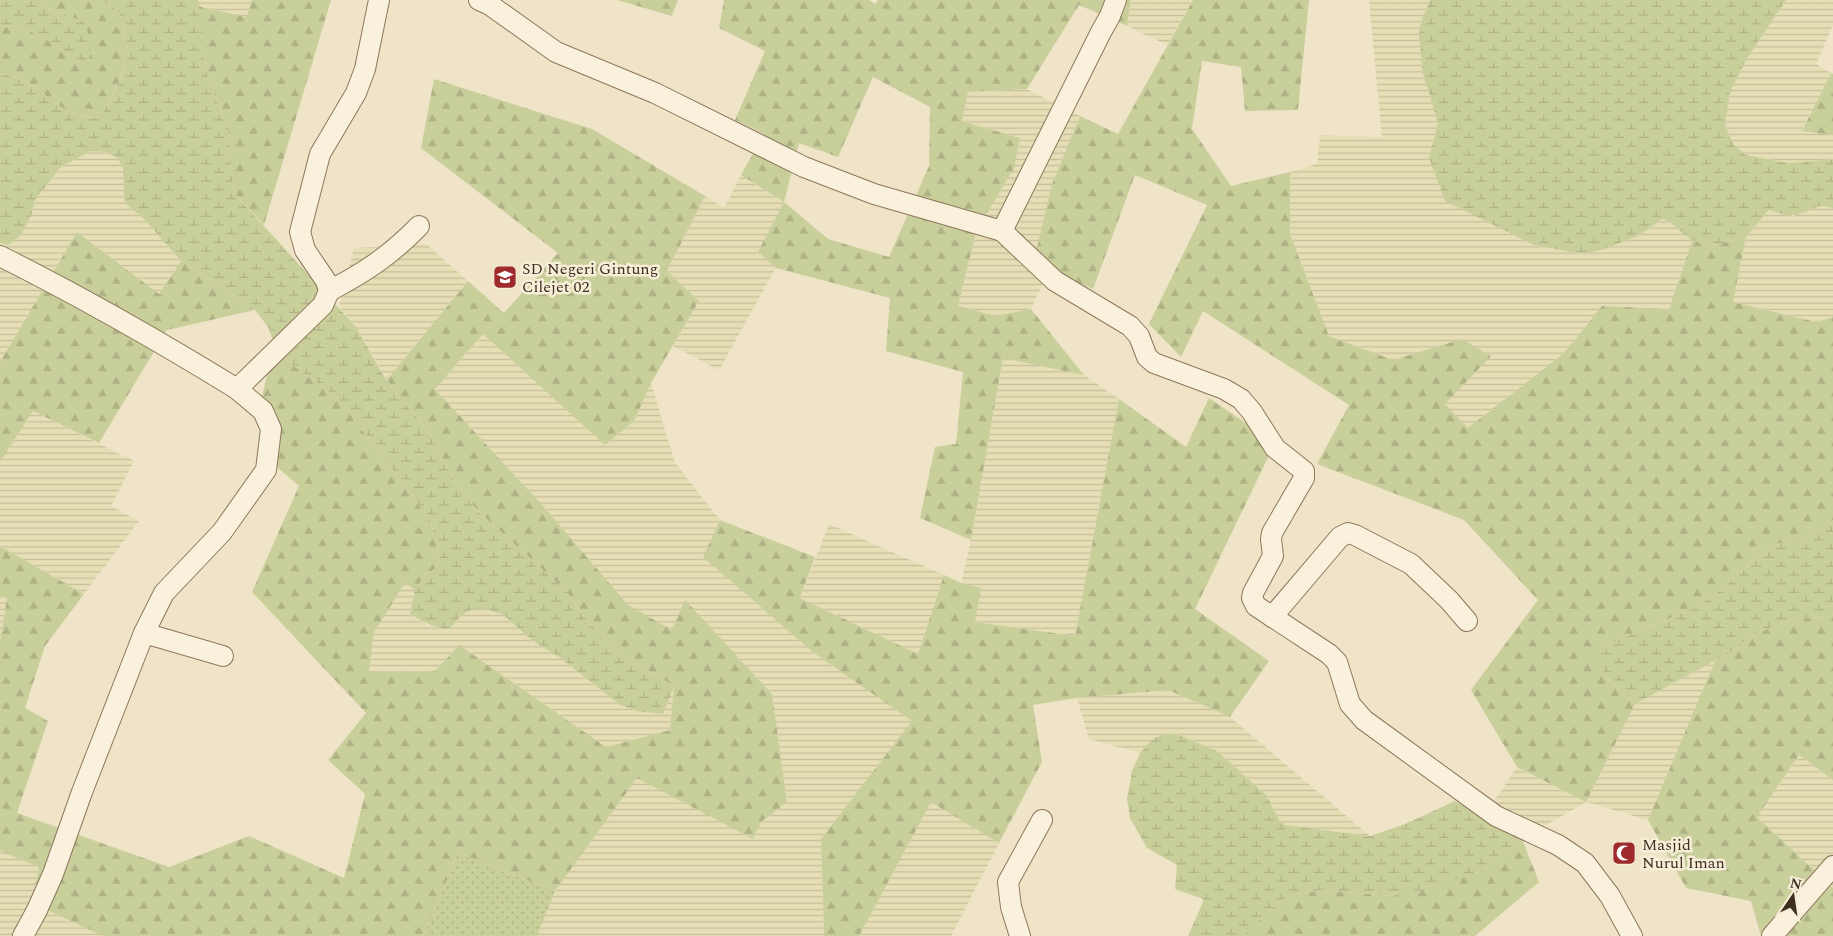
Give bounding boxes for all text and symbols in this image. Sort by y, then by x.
place label: SD Negeri Gintung Cilejet 02 [522,257,658,299]
school or university icon: SD Negeri Gintung Cilejet 02 [492,264,518,290]
place label: Masjid Nurul Iman [1642,833,1725,875]
mosque icon: Masjid Nurul Iman [1611,840,1637,866]
north arrow [1768,871,1818,921]
text: N [1788,872,1804,895]

